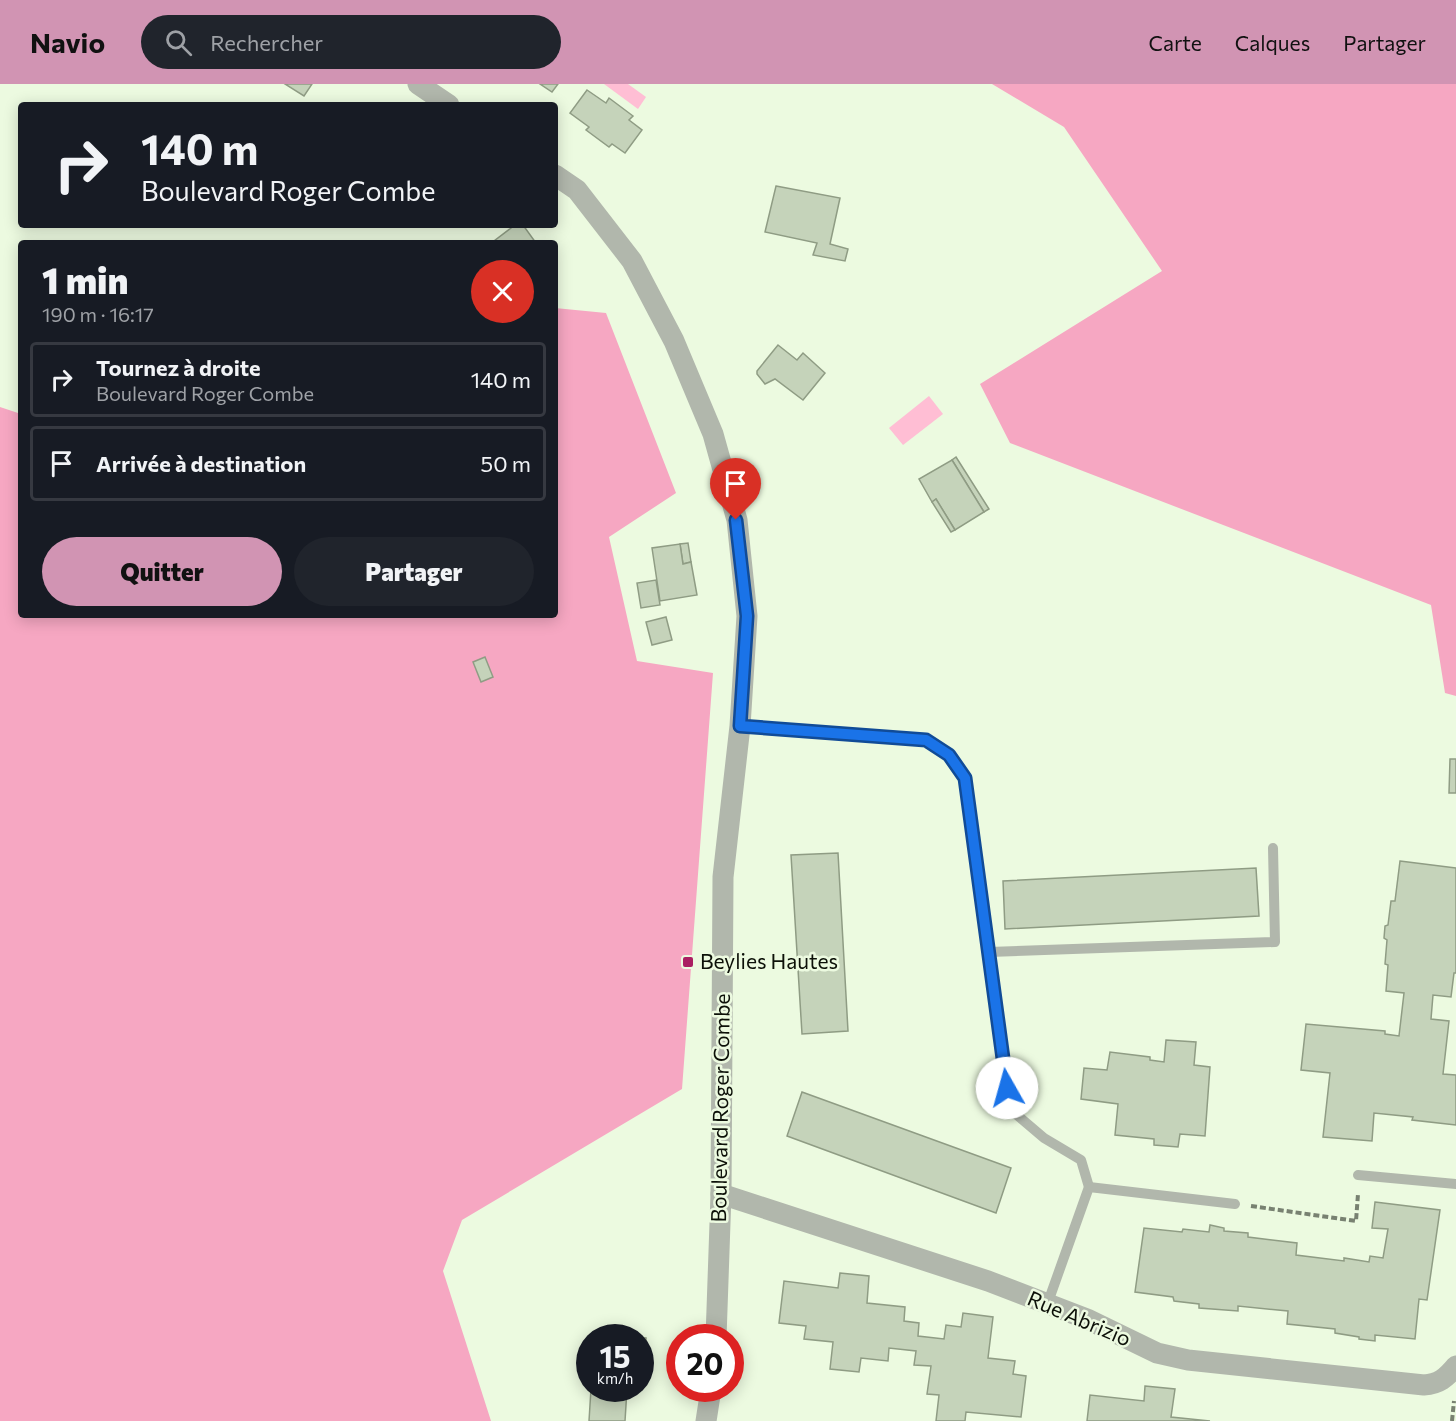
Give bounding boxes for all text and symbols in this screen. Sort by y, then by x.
search box [141,15,561,69]
text: Navio [30,25,105,59]
icon: search [162,26,195,59]
text: Rechercher [210,29,323,56]
text: Carte [1149,30,1202,55]
text: Calques [1235,30,1310,55]
text: Partager [1343,30,1426,55]
text: 140 m [141,122,258,174]
icon: right [42,126,120,204]
text: Boulevard Roger Combe [141,174,435,207]
text: 1 min [42,257,128,301]
button: close [471,260,534,323]
text: 190 m · 16:17 [42,302,154,326]
text: Tournez à droite [96,354,261,381]
icon: right [45,363,78,396]
text: 140 m [471,366,531,393]
text: Boulevard Roger Combe [96,381,314,405]
icon: arrive [45,447,78,480]
text: Arrivée à destination [96,450,306,477]
text: 50 m [481,450,531,477]
pin [710,458,761,520]
icon: arrive [719,467,752,500]
button: Quitter [42,537,282,606]
button: Partager [294,537,534,606]
place label: Beylies Hautes [700,948,838,973]
marker: Beylies Hautes [681,955,695,969]
street label: Boulevard Roger Combe [705,993,734,1223]
position arrow [975,1056,1039,1120]
street label: Rue Abrizio [1024,1285,1135,1351]
speed limit sign: 20 [666,1324,744,1402]
text: 15 [599,1337,631,1374]
text: km/h [597,1369,633,1387]

